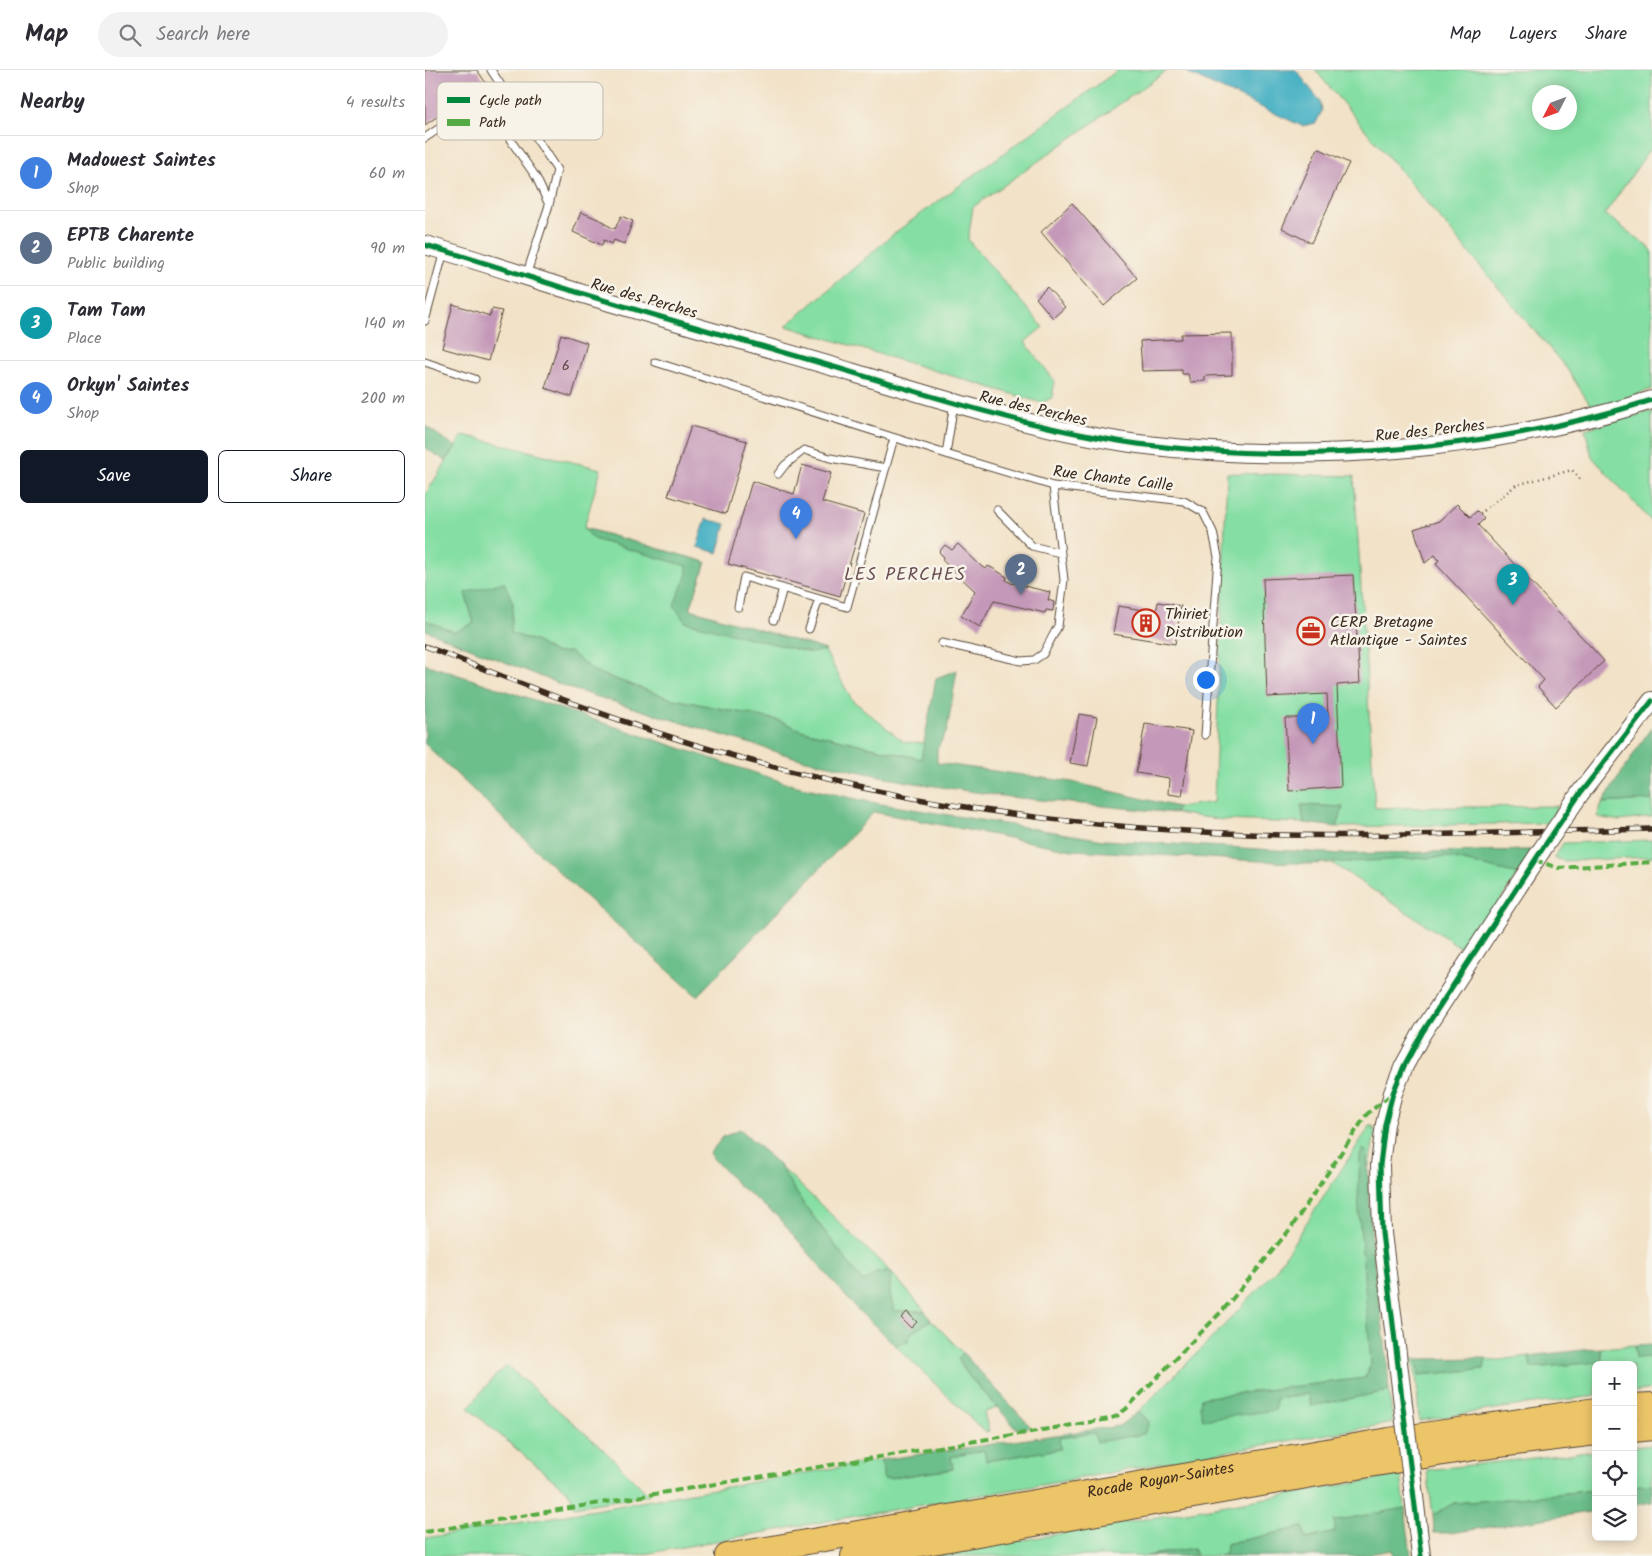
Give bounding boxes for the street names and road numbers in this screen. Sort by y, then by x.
street label: Rue des Perches [588,272,700,326]
street label: Rue des Perches [977,384,1090,434]
street label: Rue des Perches [1374,413,1486,449]
street label: Rue Chante Caille [1052,459,1174,499]
street label: Rocade Royan-Saintes [1085,1455,1236,1505]

